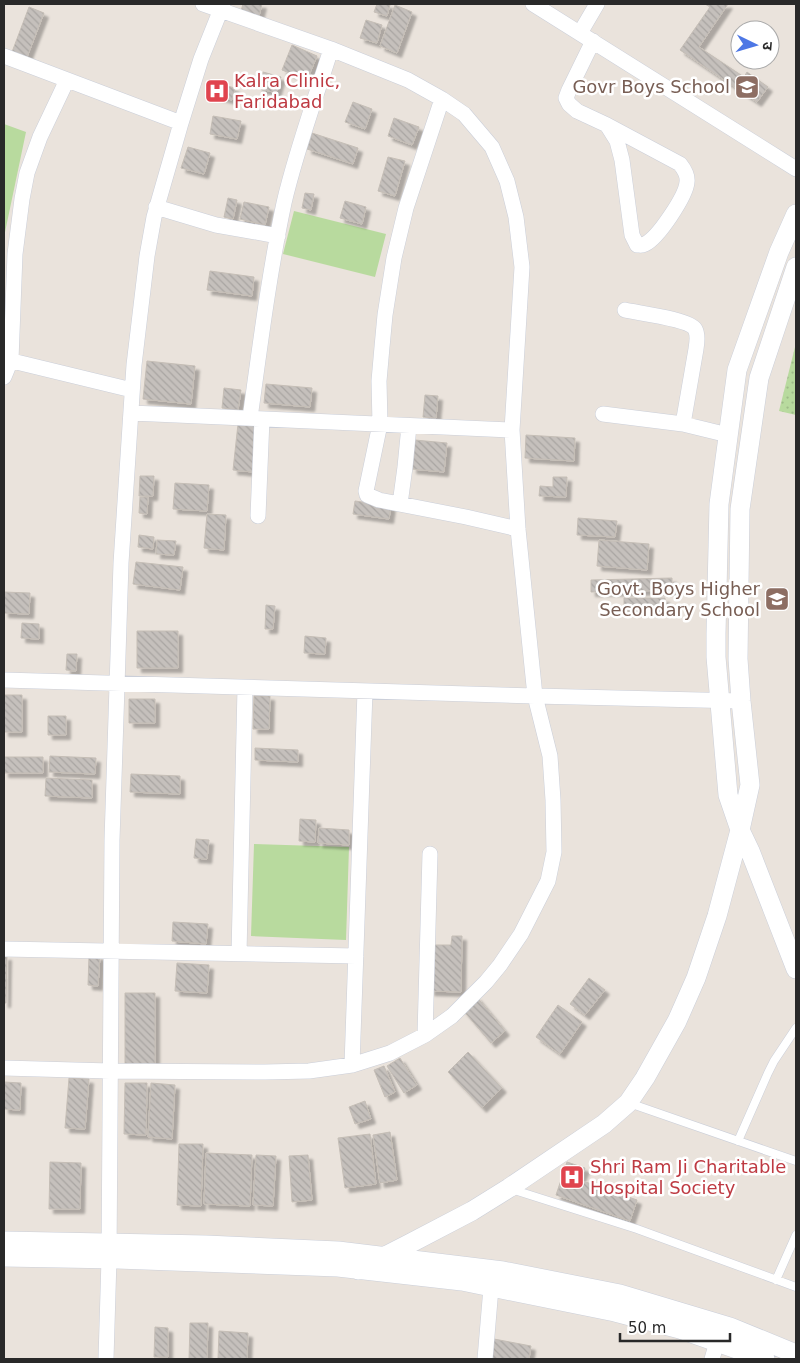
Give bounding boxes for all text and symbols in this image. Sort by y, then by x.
north arrow [730,20,780,70]
text: उ [760,41,776,52]
place label: Kalra Clinic, Faridabad [234,70,340,112]
school or university icon: Govr Boys School [734,74,760,100]
place label: Govr Boys School [572,76,730,97]
hospital icon: Kalra Clinic, Faridabad [204,78,230,104]
place label: Govt. Boys Higher Secondary School [597,578,761,620]
school or university icon: Govt. Boys Higher Secondary School [764,586,790,612]
place label: Shri Ram Ji Charitable Hospital Society [590,1156,786,1198]
hospital icon: Shri Ram Ji Charitable Hospital Society [559,1164,585,1190]
scale bar [620,1310,730,1342]
text: 50 m [628,1319,666,1337]

